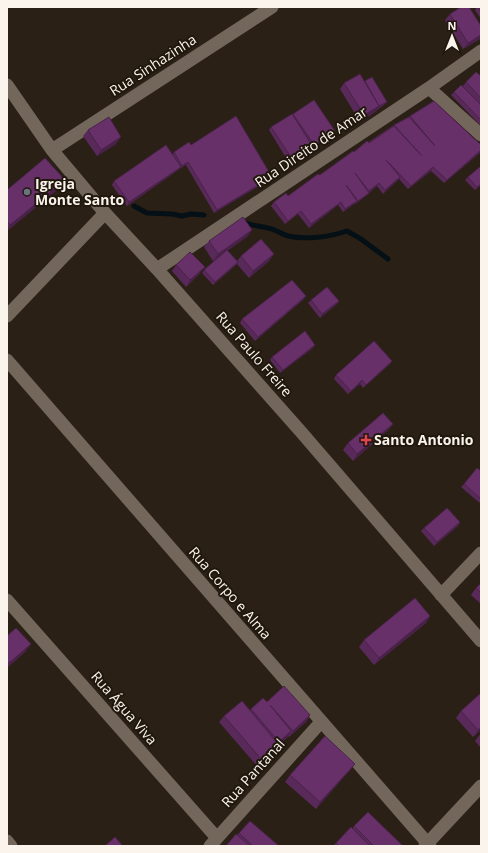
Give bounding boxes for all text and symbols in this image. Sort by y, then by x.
north arrow [432,16,472,56]
text: N [448,18,456,33]
street label: Rua Sinhazinha [106,29,200,100]
street label: Rua Direito de Amar [251,102,371,191]
place label: Igreja Monte Santo [35,174,125,209]
marker: Igreja Monte Santo [22,187,32,197]
street label: Rua Paulo Freire [212,307,297,400]
place label: Santo Antonio [374,430,474,449]
marker: Santo Antonio [361,435,371,445]
street label: Rua Corpo e Alma [185,542,276,643]
street label: Rua Água Viva [87,667,162,749]
street label: Rua Pantanal [217,734,288,811]

